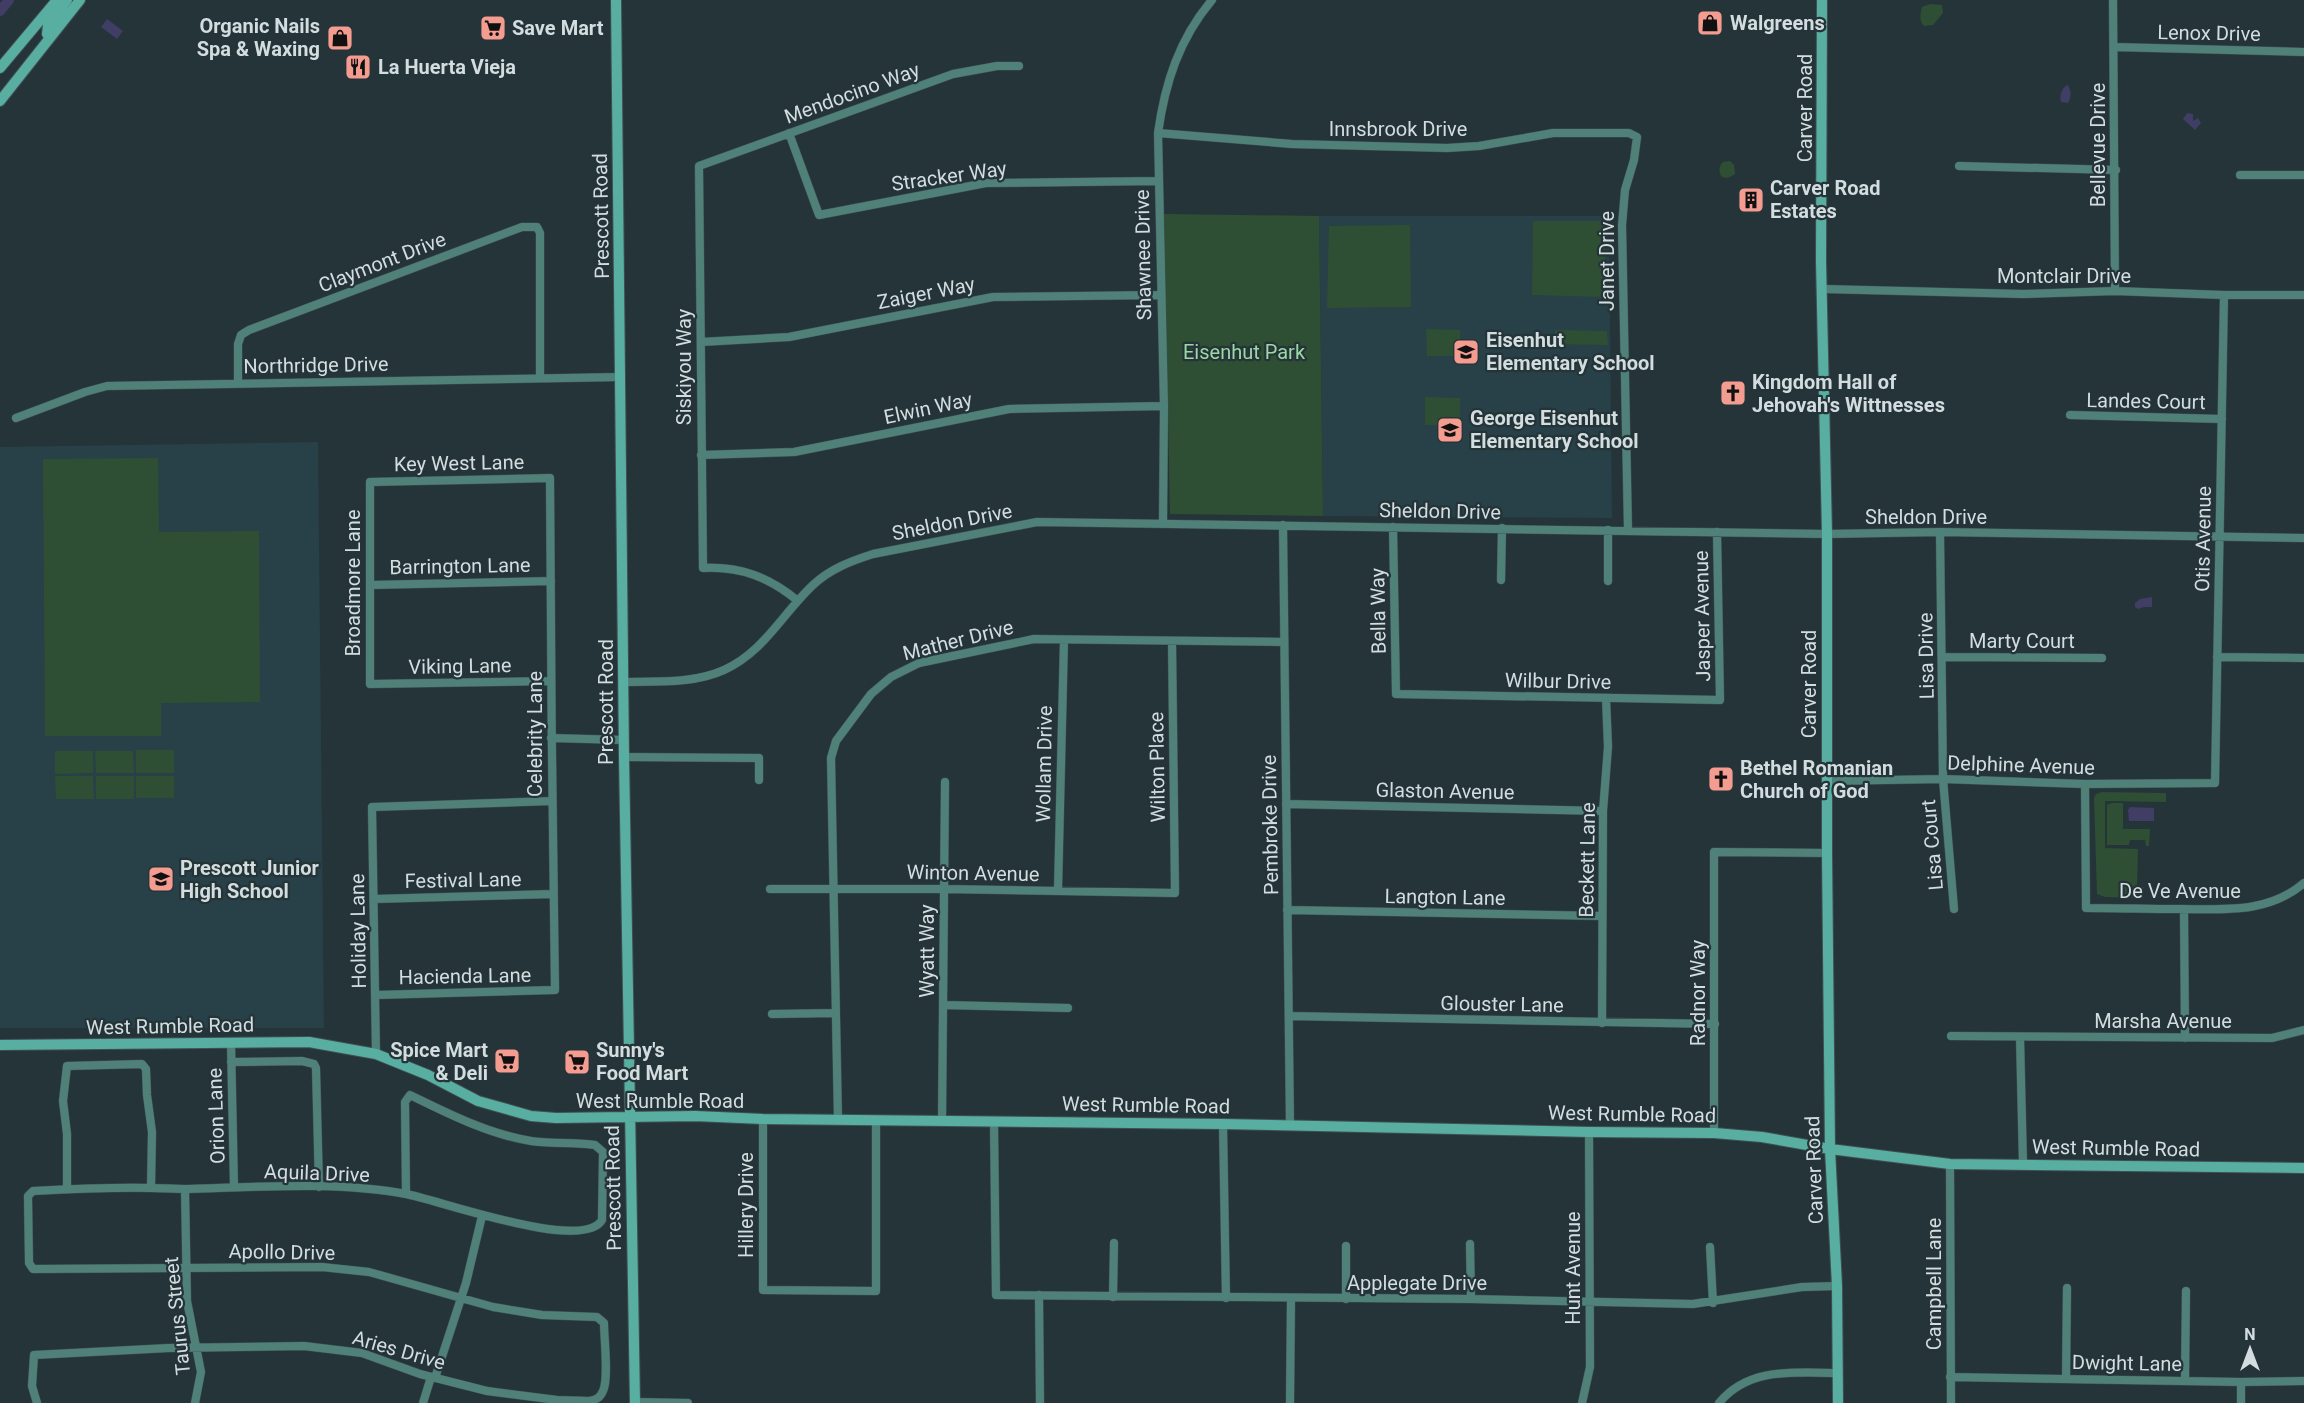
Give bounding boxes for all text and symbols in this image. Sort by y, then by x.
shop icon: Walgreens [1695,8,1725,38]
place label: Walgreens [1730,11,1825,35]
supermarket icon: Save Mart [478,13,508,43]
place label: Organic Nails Spa & Waxing [197,14,320,61]
place label: Save Mart [512,16,604,40]
street label: Lenox Drive [2157,20,2261,46]
shop icon: Organic Nails Spa & Waxing [325,23,355,53]
restaurant icon: La Huerta Vieja [343,52,373,82]
street label: Carver Road [1793,54,1817,162]
place label: La Huerta Vieja [378,55,516,79]
street label: Mendocino Way [781,57,923,129]
street label: Bellevue Drive [2086,83,2110,207]
street label: Innsbrook Drive [1329,117,1467,141]
street label: Prescott Road [588,153,614,279]
street label: Stracker Way [890,156,1009,196]
place label: Carver Road Estates [1770,176,1880,223]
building icon: Carver Road Estates [1736,185,1766,215]
street label: Shawnee Drive [1130,189,1156,321]
street label: Janet Drive [1595,211,1619,311]
street label: Claymont Drive [315,227,449,297]
street label: Montclair Drive [1997,264,2131,288]
street label: Zaiger Way [875,272,977,314]
street label: Siskiyou Way [672,308,696,425]
place label: Eisenhut Elementary School [1486,328,1655,375]
school or university icon: Eisenhut Elementary School [1451,337,1481,367]
park label: Eisenhut Park [1183,340,1306,364]
street label: Northridge Drive [243,352,389,378]
place label: Kingdom Hall of Jehovah's Wittnesses [1752,370,1945,417]
church icon: Kingdom Hall of Jehovah's Wittnesses [1718,378,1748,408]
street label: Elwin Way [882,387,975,429]
street label: Landes Court [2086,388,2206,414]
place label: George Eisenhut Elementary School [1470,406,1639,453]
school or university icon: George Eisenhut Elementary School [1435,415,1465,445]
street label: Key West Lane [394,450,524,476]
street label: Otis Avenue [2190,486,2216,592]
street label: Sheldon Drive [1379,498,1501,524]
street label: Sheldon Drive [890,499,1014,545]
street label: Sheldon Drive [1865,505,1987,529]
street label: Broadmore Lane [341,509,365,657]
street label: Jasper Avenue [1689,550,1715,682]
street label: Barrington Lane [389,553,531,579]
street label: Bella Way [1365,567,1391,654]
street label: Lisa Drive [1913,612,1939,700]
street label: Mather Drive [900,615,1016,665]
street label: Marty Court [1969,629,2075,653]
street label: Carver Road [1797,630,1821,738]
street label: Prescott Road [594,639,618,765]
street label: Viking Lane [408,653,512,679]
street label: Wilbur Drive [1505,668,1611,694]
street label: Celebrity Lane [523,671,547,797]
street label: Wollam Drive [1031,705,1057,823]
street label: Wilton Place [1144,711,1170,823]
street label: Delphine Avenue [1947,750,2095,780]
street label: Pembroke Drive [1257,755,1283,895]
place label: Bethel Romanian Church of God [1740,756,1893,803]
church icon: Bethel Romanian Church of God [1706,764,1736,794]
street label: Glaston Avenue [1375,778,1515,804]
street label: Lisa Court [1916,799,1948,891]
street label: Beckett Lane [1574,802,1600,918]
place label: Prescott Junior High School [180,856,319,903]
street label: Winton Avenue [906,860,1040,886]
school or university icon: Prescott Junior High School [146,864,176,894]
street label: Festival Lane [404,867,522,893]
street label: Holiday Lane [345,873,371,989]
street label: De Ve Avenue [2119,879,2241,903]
street label: Langton Lane [1384,884,1506,910]
street label: Wyatt Way [915,904,939,998]
street label: Radnor Way [1686,939,1710,1046]
street label: Hacienda Lane [399,963,531,989]
street label: Glouster Lane [1440,991,1564,1017]
street label: Marsha Avenue [2094,1009,2232,1033]
street label: West Rumble Road [86,1013,254,1039]
place label: Spice Mart & Deli [390,1038,488,1085]
place label: Sunny's Food Mart [596,1038,689,1085]
supermarket icon: Spice Mart & Deli [492,1046,522,1076]
supermarket icon: Sunny's Food Mart [562,1047,592,1077]
street label: Orion Lane [202,1068,230,1164]
street label: West Rumble Road [576,1089,744,1113]
street label: West Rumble Road [1062,1092,1230,1118]
street label: West Rumble Road [1548,1101,1716,1127]
street label: Carver Road [1800,1115,1828,1225]
street label: Prescott Road [600,1125,626,1251]
street label: West Rumble Road [2032,1135,2200,1161]
street label: Hillery Drive [734,1152,758,1258]
street label: Aquila Drive [264,1159,370,1187]
street label: Hunt Avenue [1561,1211,1585,1325]
street label: Campbell Lane [1922,1218,1946,1350]
street label: Apollo Drive [228,1239,336,1265]
street label: Taurus Street [159,1256,195,1376]
street label: Applegate Drive [1347,1271,1487,1295]
north arrow [2220,1319,2280,1379]
street label: Aries Drive [350,1325,448,1375]
text: N [2244,1325,2256,1344]
street label: Dwight Lane [2072,1350,2182,1376]

